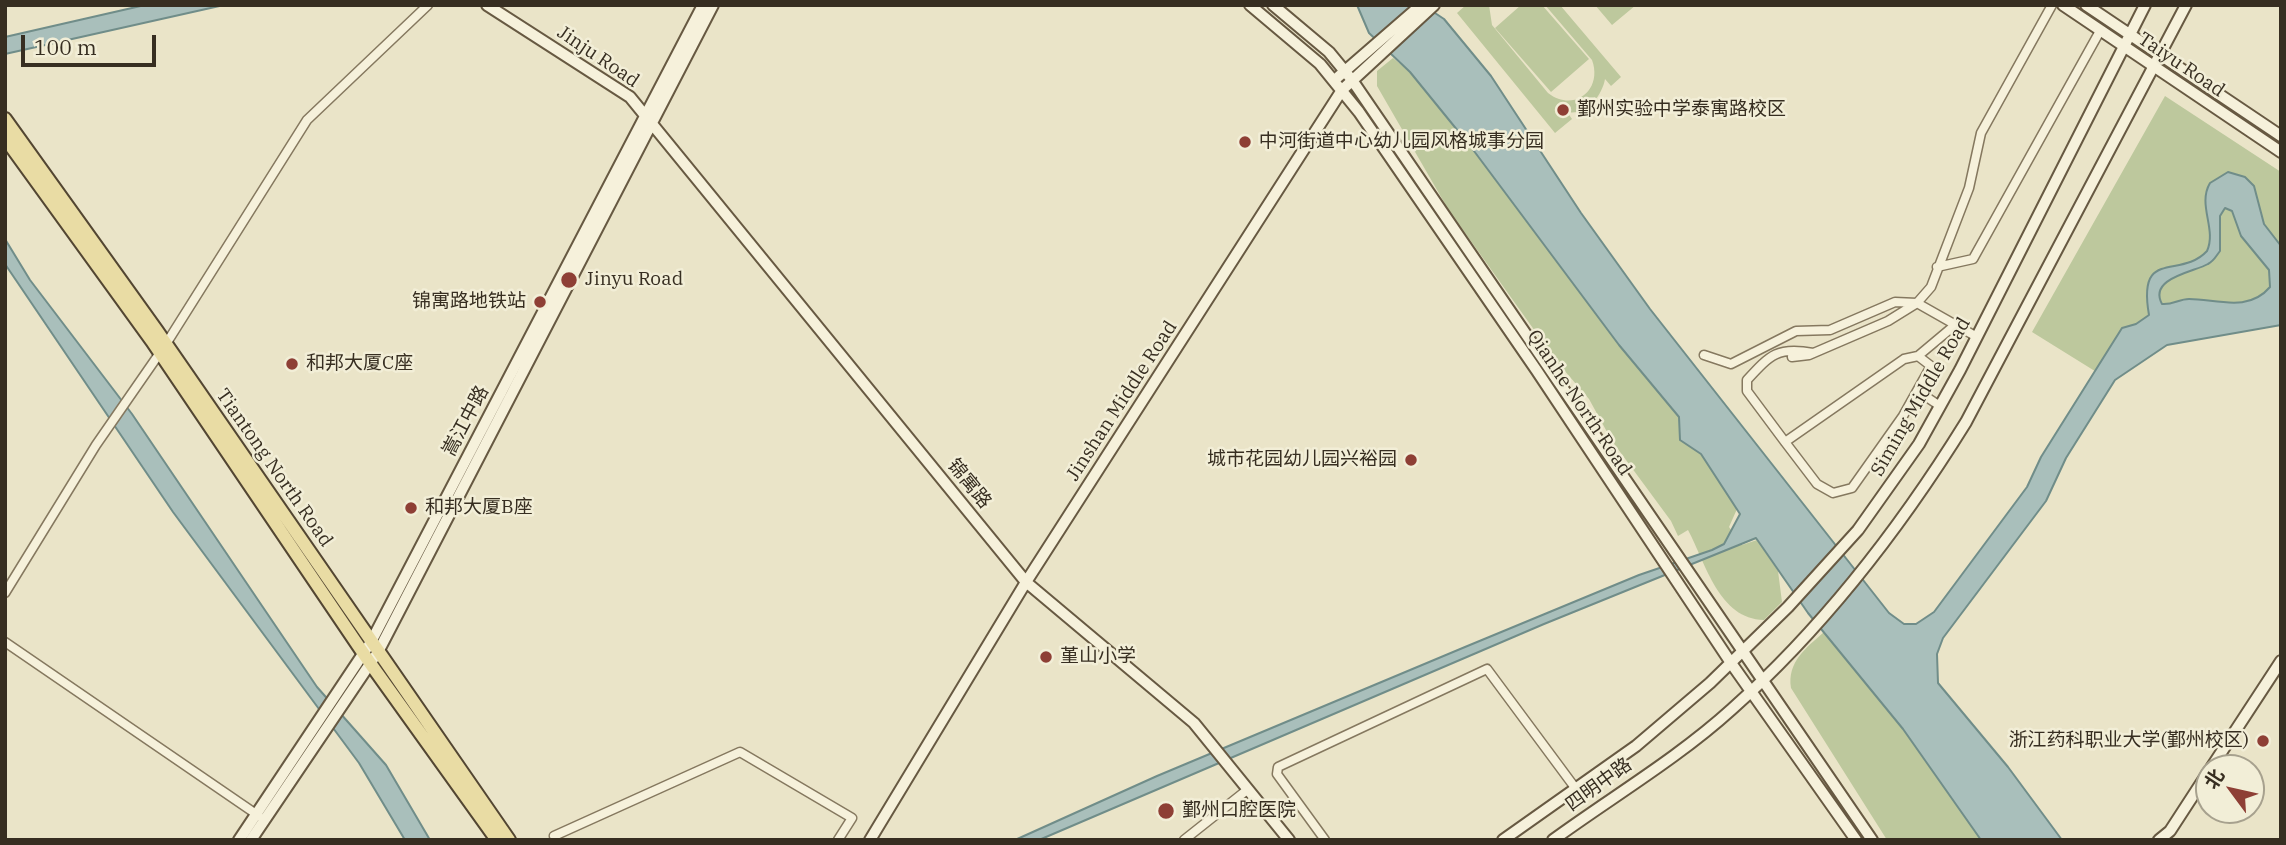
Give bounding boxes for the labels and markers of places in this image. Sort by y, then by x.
place label: 鄞州实验中学泰寓路校区 [1577,99,1786,121]
marker: 鄞州实验中学泰寓路校区 [1555,102,1571,118]
place label: 中河街道中心幼儿园风格城事分园 [1259,131,1544,153]
marker: 中河街道中心幼儿园风格城事分园 [1237,134,1253,150]
place label: Jinyu Road [585,269,683,291]
marker: Jinyu Road [559,270,579,290]
place label: 锦寓路地铁站 [412,291,526,313]
marker: 锦寓路地铁站 [532,294,548,310]
place label: 和邦大厦C座 [306,353,413,375]
marker: 和邦大厦C座 [284,356,300,372]
place label: 城市花园幼儿园兴裕园 [1207,449,1397,471]
marker: 城市花园幼儿园兴裕园 [1403,452,1419,468]
place label: 和邦大厦B座 [425,497,533,519]
marker: 和邦大厦B座 [403,500,419,516]
place label: 堇山小学 [1060,646,1136,668]
marker: 堇山小学 [1038,649,1054,665]
place label: 浙江药科职业大学(鄞州校区) [2008,730,2249,752]
marker: 浙江药科职业大学(鄞州校区) [2255,733,2271,749]
place label: 鄞州口腔医院 [1182,800,1296,822]
marker: 鄞州口腔医院 [1156,801,1176,821]

